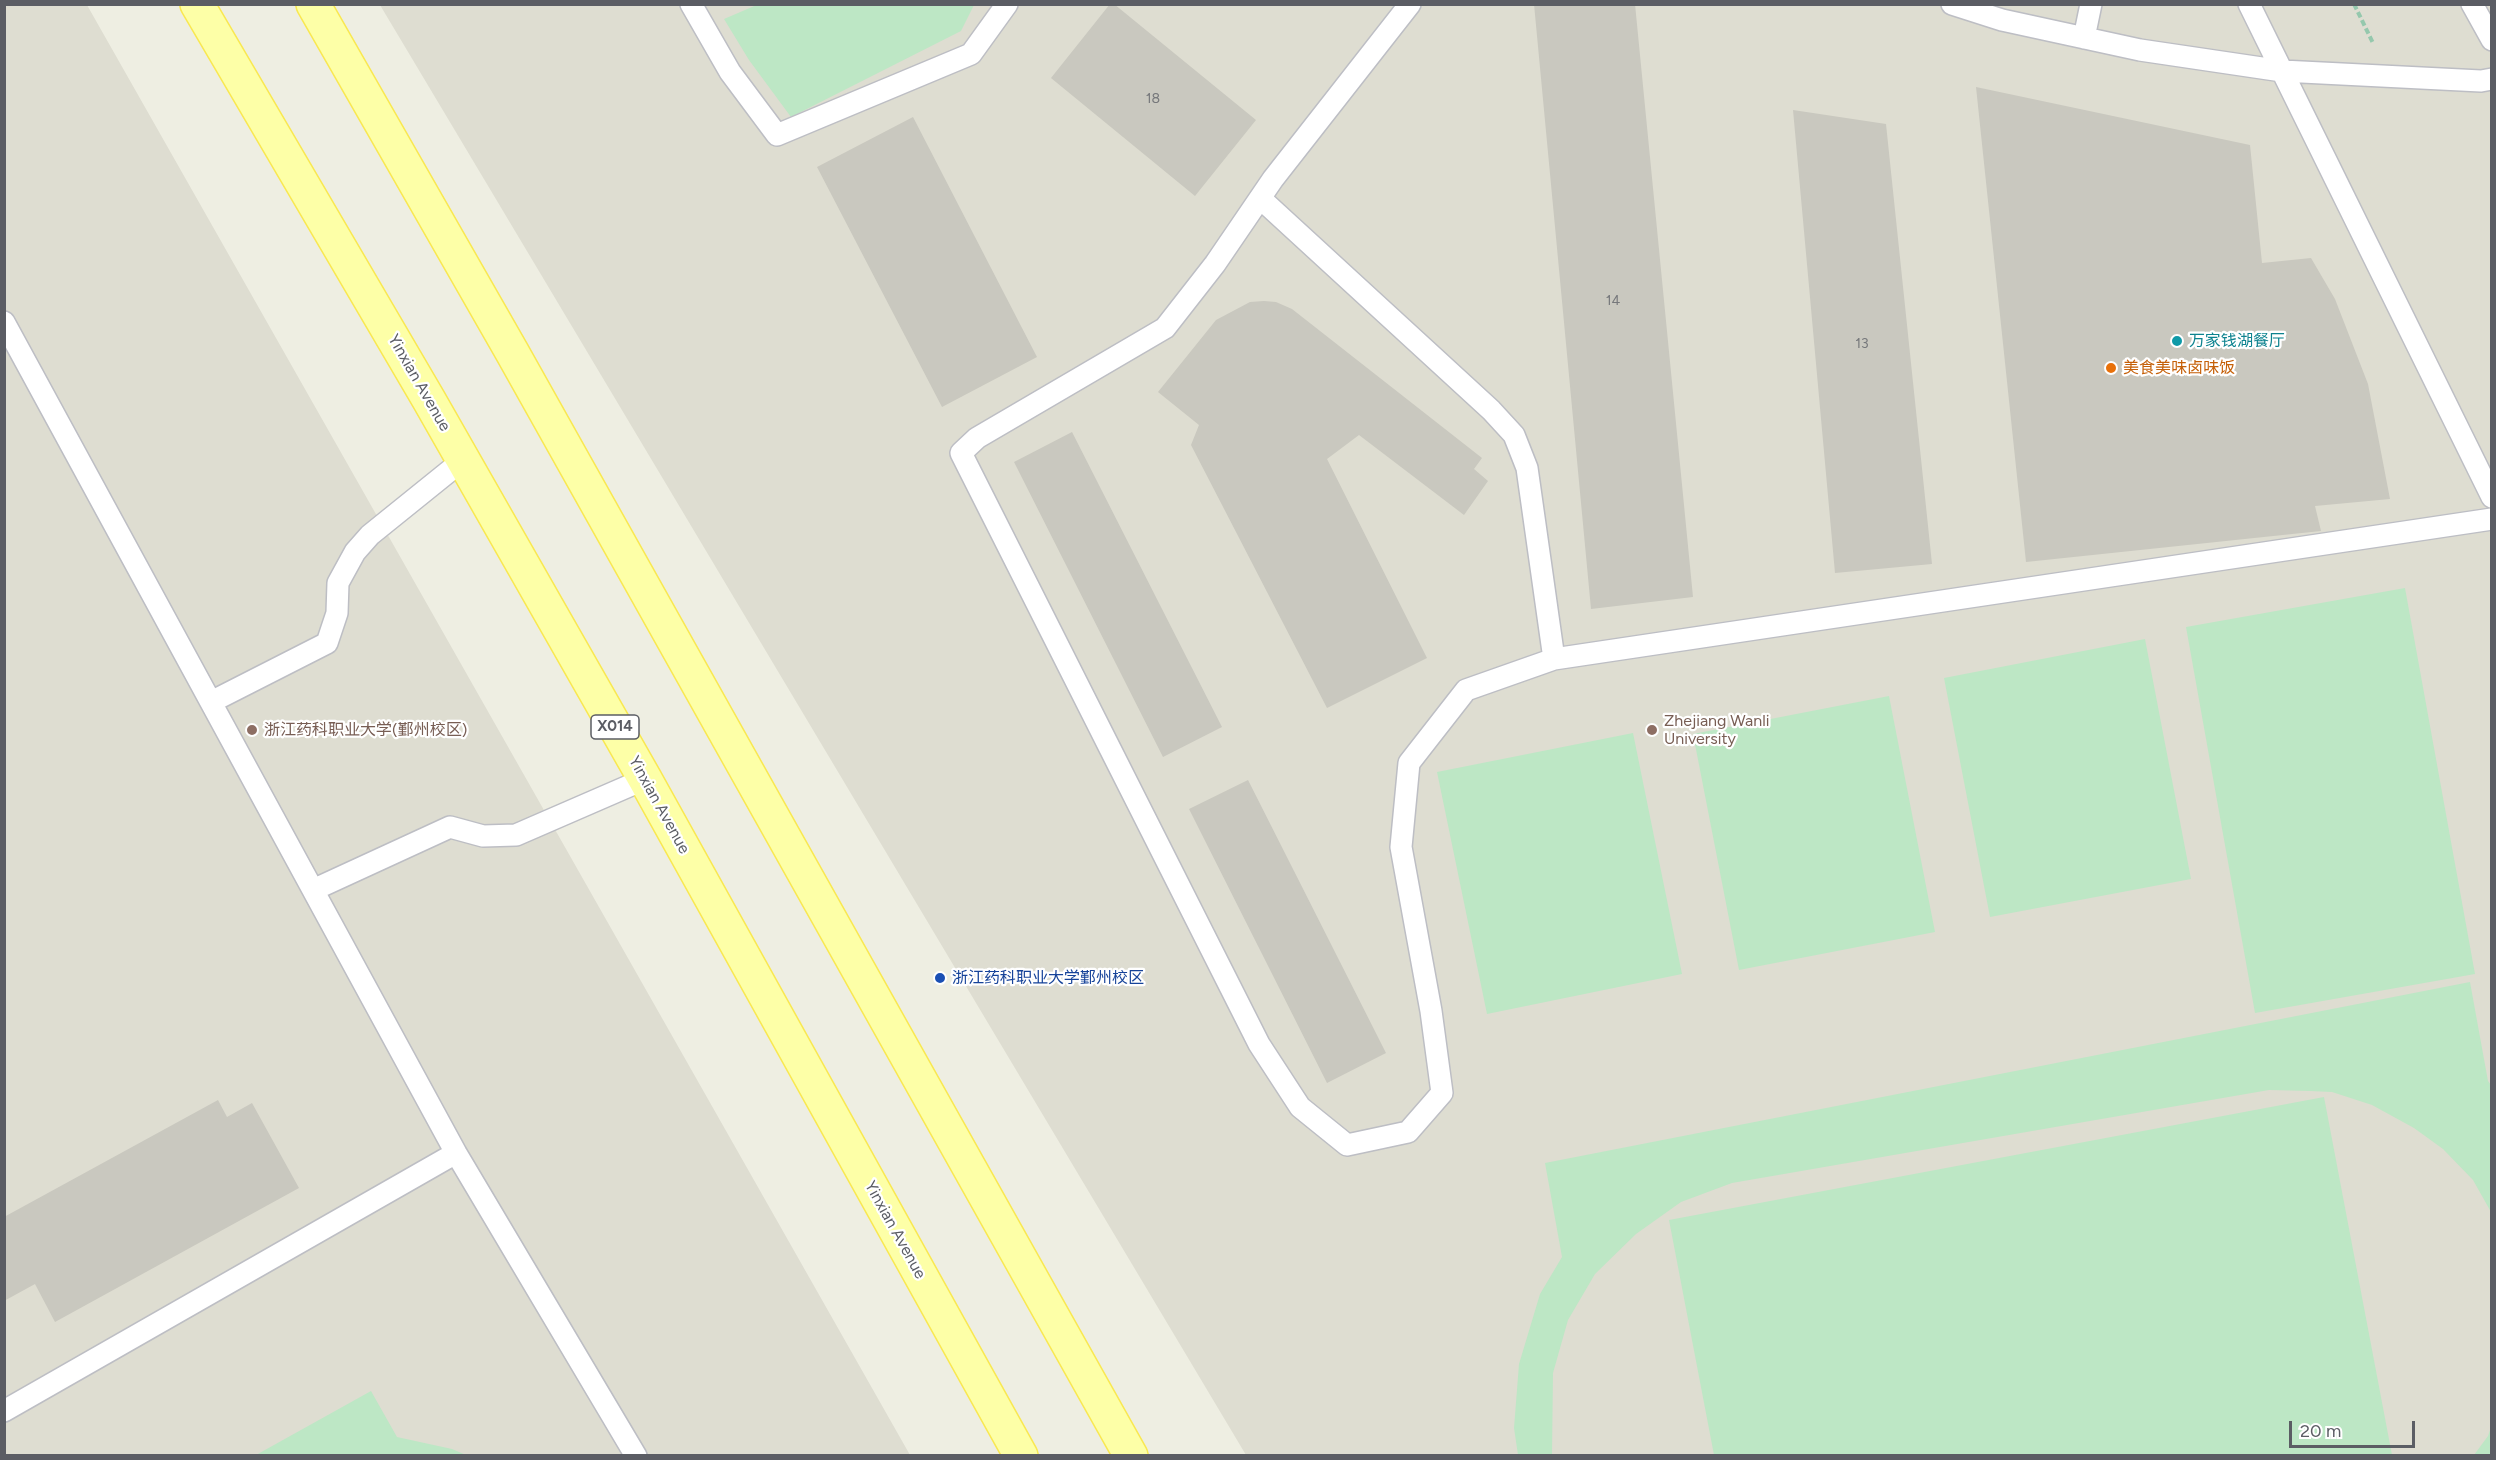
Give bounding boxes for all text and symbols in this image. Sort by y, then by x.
house number: 18 [1146,91,1160,107]
house number: 14 [1606,293,1620,309]
street label: Yinxian Avenue [383,331,455,435]
place label: 万家钱湖餐厅 [2189,331,2285,351]
marker: 万家钱湖餐厅 [2170,334,2184,348]
house number: 13 [1855,336,1869,352]
place label: 美食美味卤味饭 [2123,358,2235,378]
marker: 美食美味卤味饭 [2104,361,2118,375]
place label: Zhejiang Wanli University [1664,711,1769,749]
road number: X014 [591,715,639,739]
place label: 浙江药科职业大学(鄞州校区) [264,720,467,740]
marker: 浙江药科职业大学(鄞州校区) [245,723,259,737]
marker: Zhejiang Wanli University [1645,723,1659,737]
street label: Yinxian Avenue [624,753,694,857]
place label: 浙江药科职业大学鄞州校区 [952,968,1144,988]
marker: 浙江药科职业大学鄞州校区 [933,971,947,985]
street label: Yinxian Avenue [860,1178,930,1282]
scale bar [2292,1409,2418,1447]
text: 20 m [2300,1420,2341,1442]

